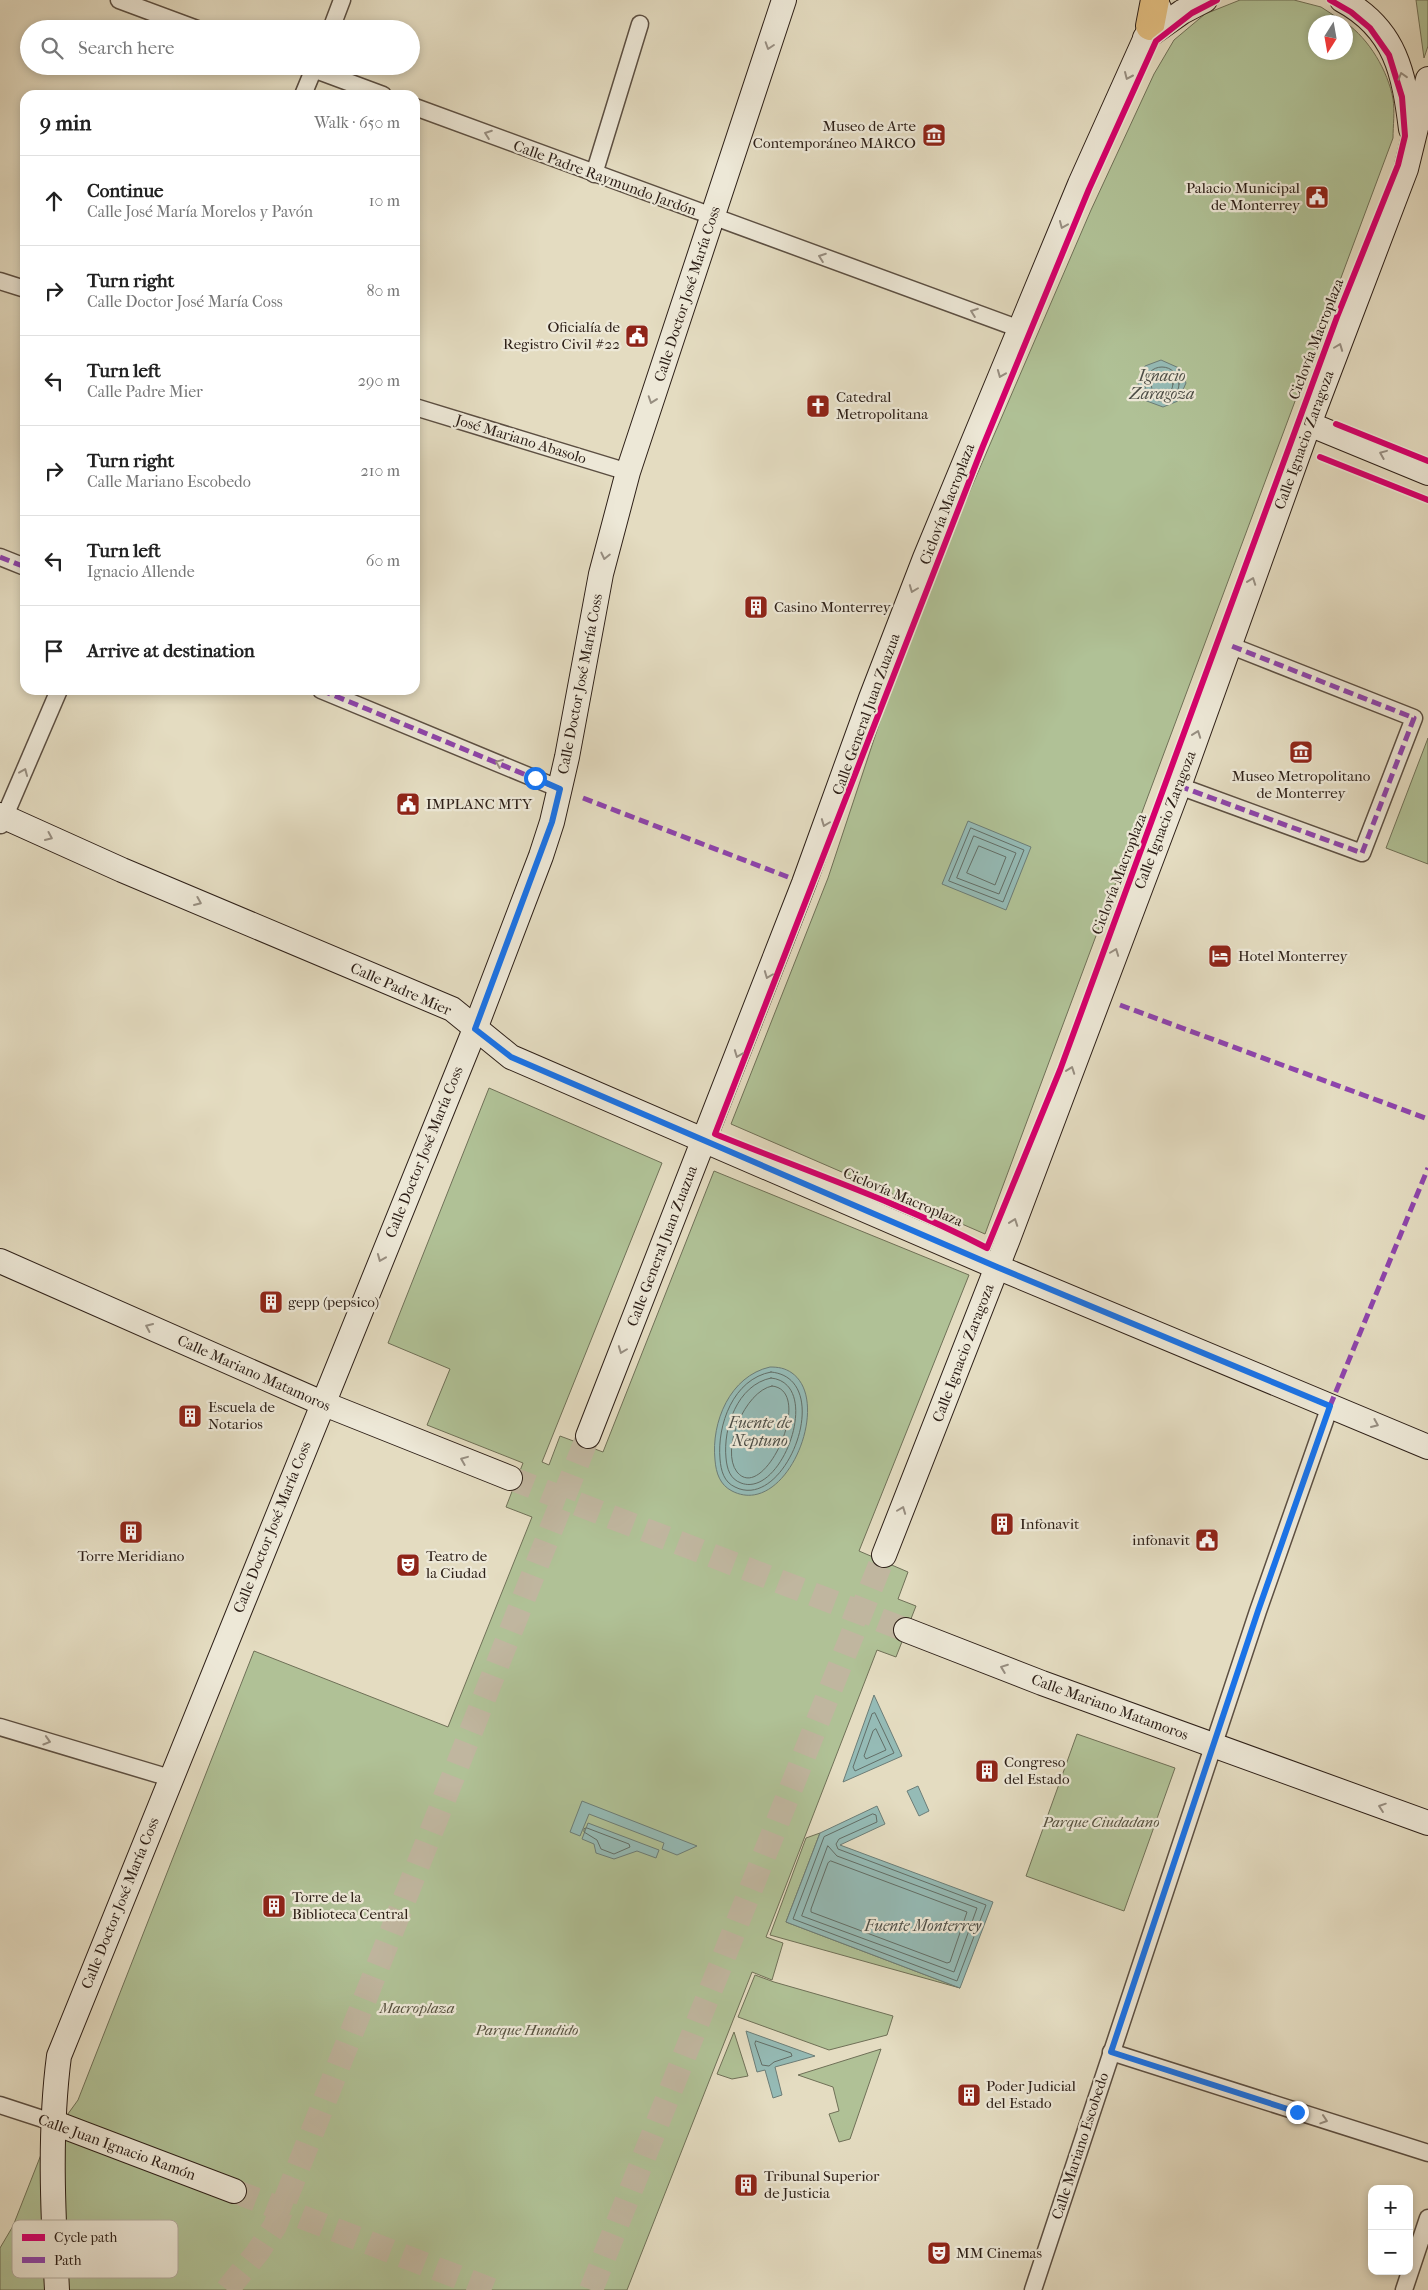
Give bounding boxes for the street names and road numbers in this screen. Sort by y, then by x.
street label: Calle Padre Raymundo Jardón [511,136,699,220]
street label: Calle Doctor José María Coss [650,204,724,384]
street label: Ciclovía Macroplaza [1285,275,1348,402]
street label: Calle Ignacio Zaragoza [1270,367,1338,512]
street label: José Mariano Abasolo [452,410,589,468]
street label: Ciclovía Macroplaza [916,440,979,567]
street label: Calle Doctor José María Coss [554,592,606,776]
street label: Calle General Juan Zuazua [828,630,904,797]
street label: Calle Ignacio Zaragoza [1130,747,1200,892]
street label: Ciclovía Macroplaza [1088,810,1151,937]
street label: Calle Padre Mier [348,959,455,1020]
street label: Calle Doctor José María Coss [381,1063,467,1240]
street label: Calle General Juan Zuazua [623,1162,701,1329]
street label: Ciclovía Macroplaza [840,1164,966,1231]
street label: Calle Ignacio Zaragoza [928,1280,998,1425]
street label: Calle Mariano Matamoros [175,1331,334,1415]
street label: Calle Doctor José María Coss [229,1438,315,1615]
street label: Calle Mariano Matamoros [1029,1670,1192,1744]
street label: Calle Doctor José María Coss [77,1814,163,1991]
street label: Calle Mariano Escobedo [1048,2070,1112,2222]
street label: Calle Juan Ignacio Ramón [36,2110,199,2184]

